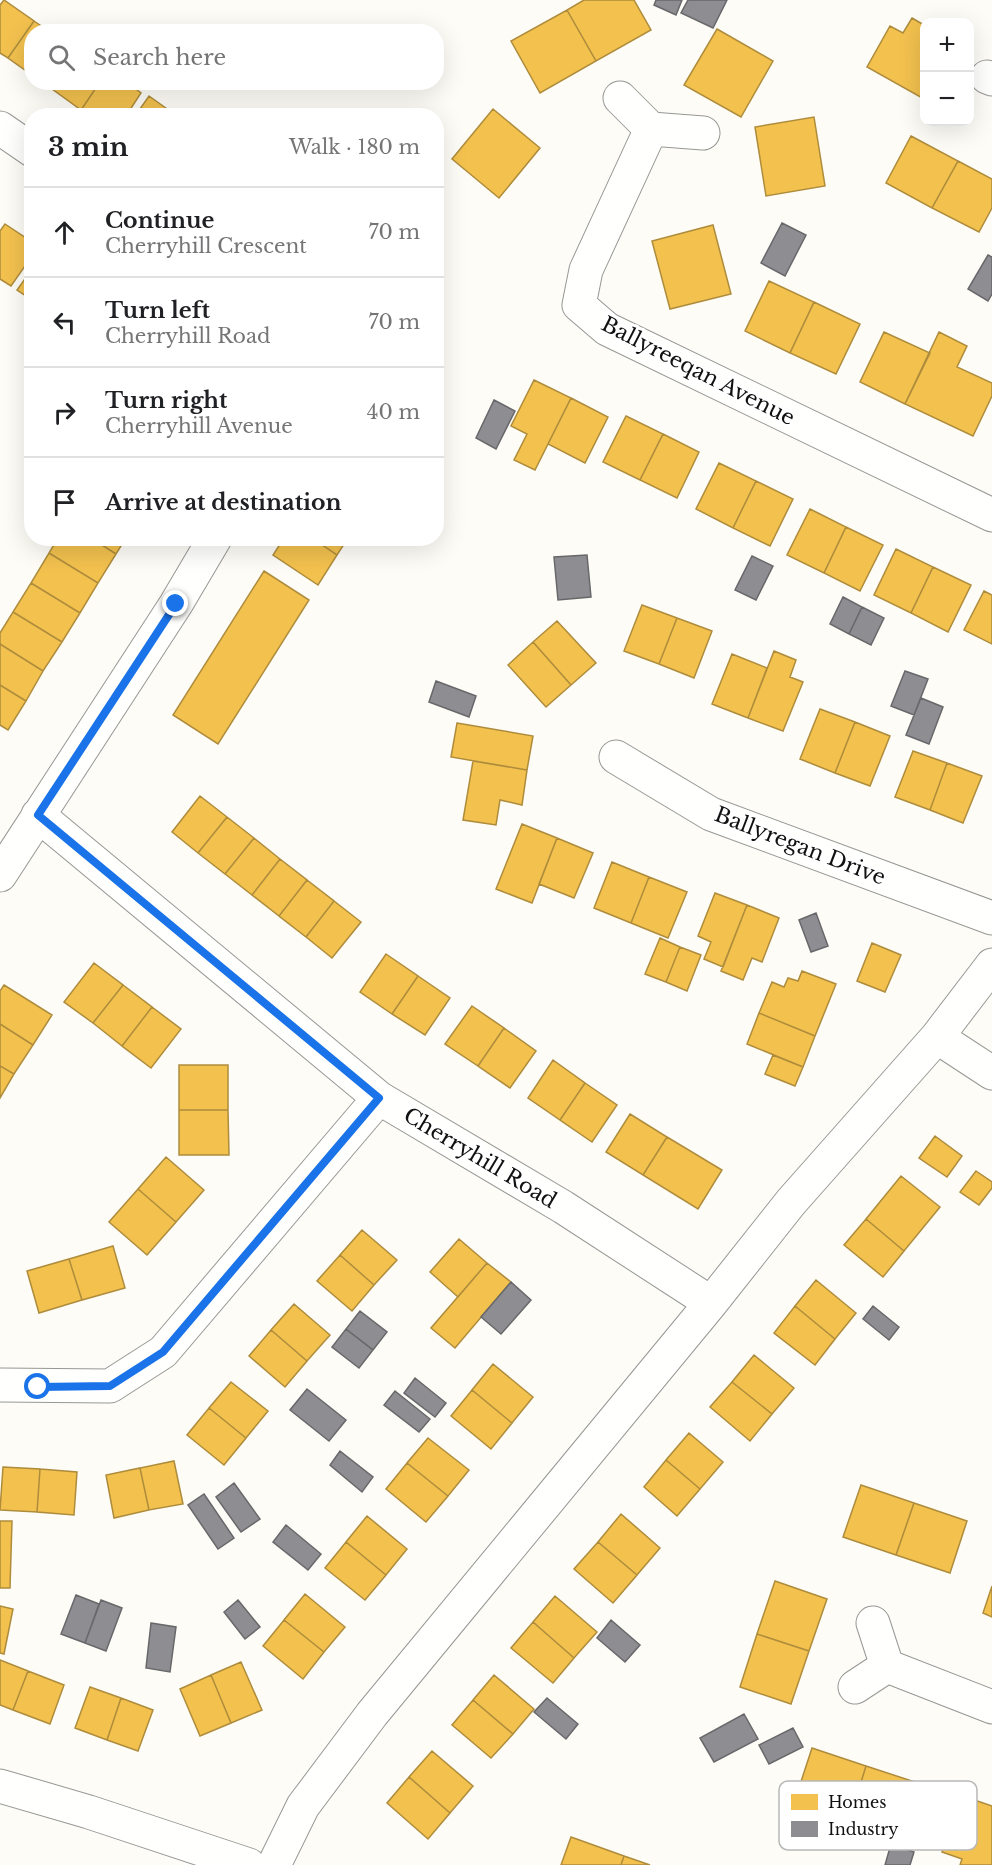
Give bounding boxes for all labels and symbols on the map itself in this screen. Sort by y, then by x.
street label: Ballyreeqan Avenue [597,311,799,431]
route end [162,590,188,616]
street label: Ballyregan Drive [711,801,889,891]
street label: Cherryhill Road [399,1102,561,1214]
route start [24,1373,50,1399]
legend [779,1781,977,1850]
text: Homes [828,1792,886,1812]
text: Industry [828,1819,899,1839]

